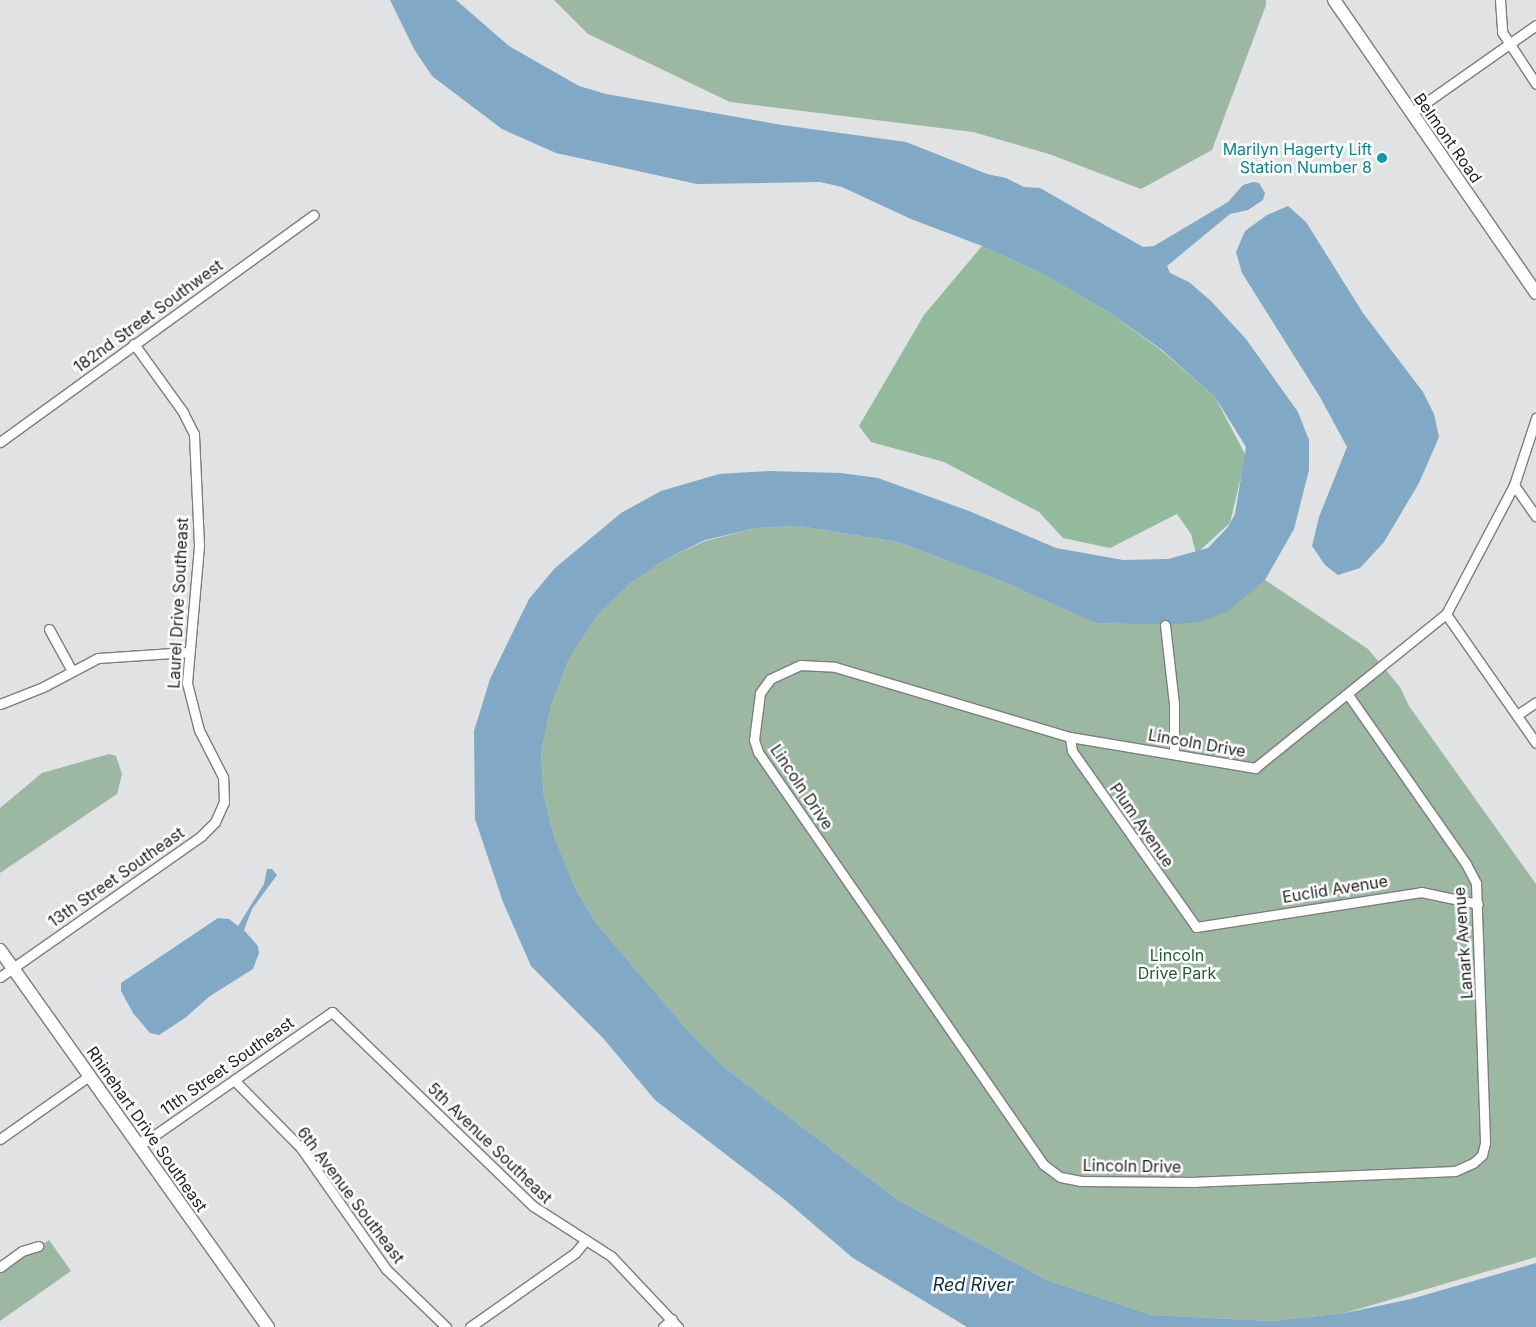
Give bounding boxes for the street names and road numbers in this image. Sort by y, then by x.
street label: Belmont Road [1410,89,1486,187]
street label: 182nd Street Southwest [70,256,226,376]
street label: Laurel Drive Southeast [164,517,192,689]
street label: Lincoln Drive [1147,725,1247,761]
street label: Lincoln Drive [766,741,838,833]
street label: Plum Avenue [1106,779,1178,871]
street label: 13th Street Southeast [44,823,188,931]
street label: Euclid Avenue [1281,871,1389,907]
street label: Lanark Avenue [1450,886,1476,1000]
street label: 11th Street Southeast [157,1013,297,1119]
street label: Rhinehart Drive Southeast [83,1043,211,1215]
street label: 5th Avenue Southeast [424,1079,556,1207]
street label: 6th Avenue Southeast [293,1123,409,1267]
street label: Lincoln Drive [1083,1156,1181,1176]

